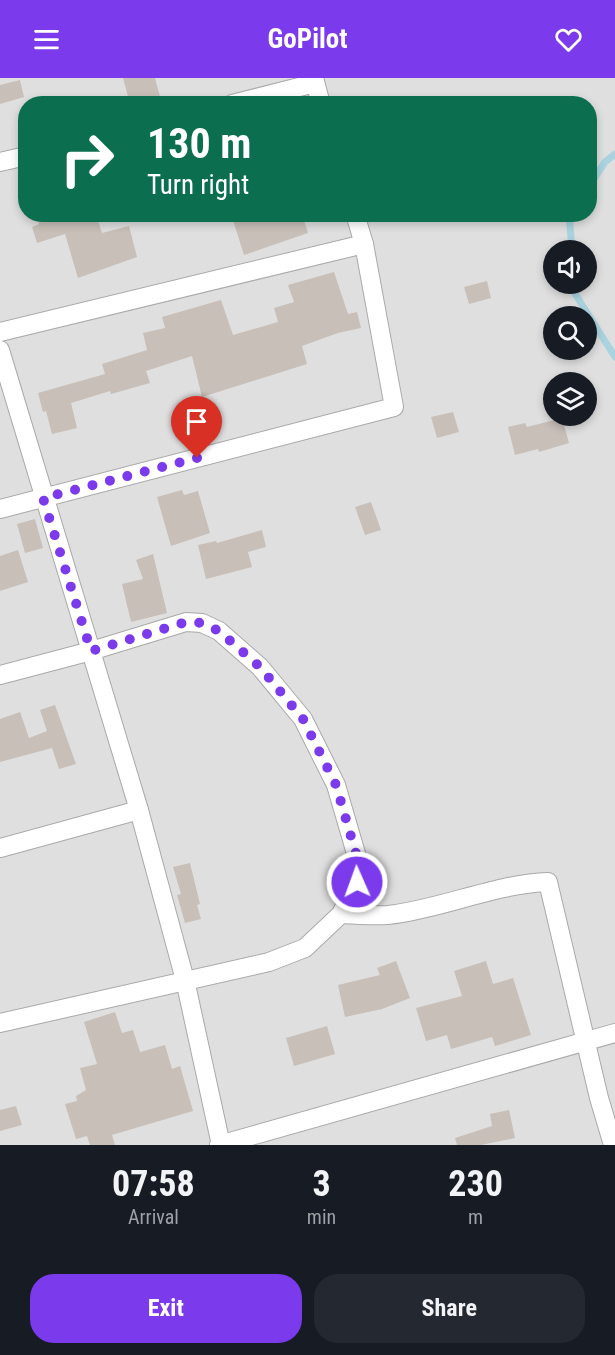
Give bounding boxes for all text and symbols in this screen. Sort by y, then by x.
icon: menu [30,23,63,56]
text: GoPilot [268,23,347,55]
icon: heart [552,23,585,56]
text: 130 m [147,119,252,168]
icon: right [48,120,126,198]
text: Turn right [147,169,249,201]
map controls [543,240,597,426]
button: sound [543,240,597,294]
button: search [543,306,597,360]
button: layers [543,372,597,426]
pin [171,396,222,458]
icon: arrive [180,405,213,438]
position arrow [325,850,389,914]
text: 07:58 [112,1163,195,1205]
text: 3 [312,1163,331,1205]
text: 230 [448,1163,503,1205]
text: Arrival [128,1205,179,1229]
text: min [307,1205,336,1229]
text: m [468,1205,483,1229]
button: Exit [30,1274,302,1343]
button: Share [314,1274,585,1343]

